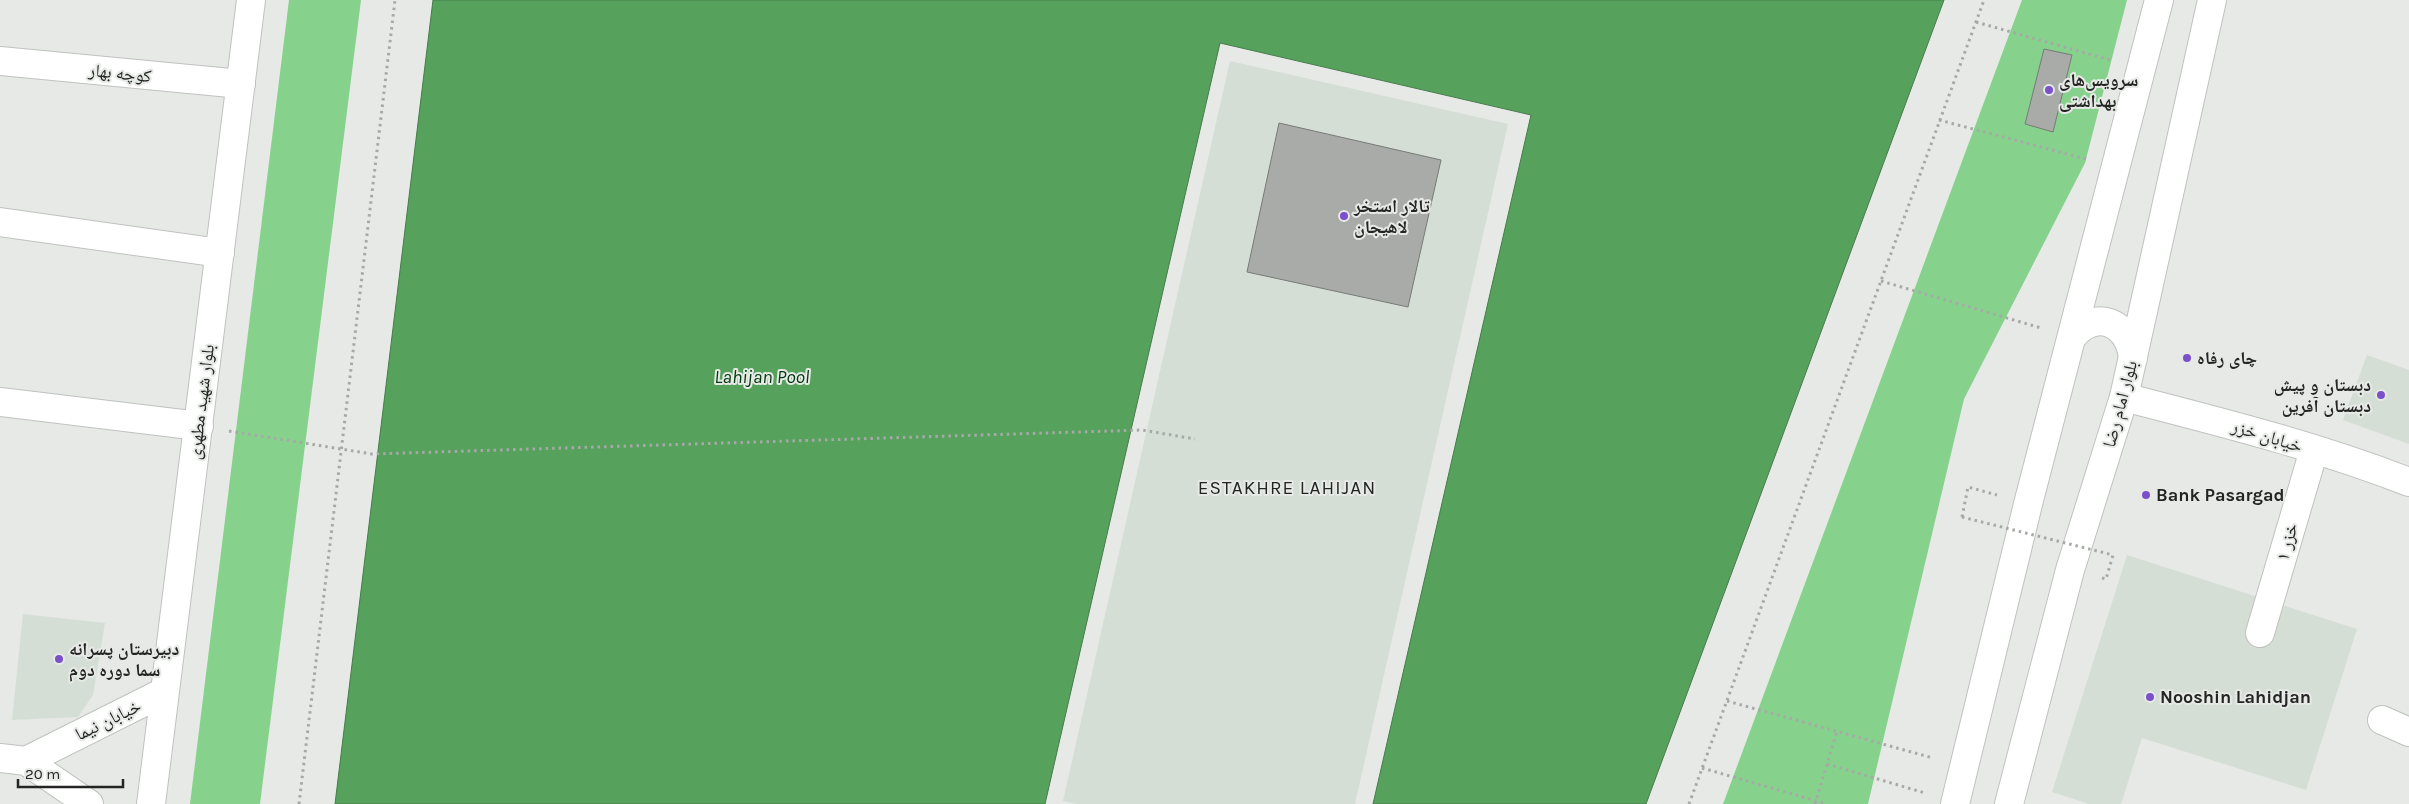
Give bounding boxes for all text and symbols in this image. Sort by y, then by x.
street label: کوچه بهار [86,59,153,87]
place label: سرویس‌های بهداشتی [2059,69,2138,112]
marker: سرویس‌های بهداشتی [2043,84,2055,96]
place label: تالار استخر لاهیجان [1353,195,1430,238]
marker: تالار استخر لاهیجان [1338,210,1350,222]
street label: بلوار شهید مطهری [183,343,219,461]
place label: چای رفاه [2197,347,2257,369]
marker: چای رفاه [2181,352,2193,364]
street label: بلوار امام رضا [2098,358,2143,450]
water label: Lahijan Pool [714,366,810,388]
place label: دبستان و پیش دبستان آفرین [2274,374,2371,417]
marker: دبستان و پیش دبستان آفرین [2375,389,2387,401]
street label: خیابان خزر [2228,415,2305,457]
district label: ESTAKHRE LAHIJAN [1198,477,1376,499]
place label: Bank Pasargad [2156,484,2285,506]
marker: Bank Pasargad [2140,489,2152,501]
street label: خزر ۱ [2271,521,2303,563]
place label: دبیرستان پسرانه سما دوره دوم [69,638,180,682]
marker: دبیرستان پسرانه سما دوره دوم [53,653,65,665]
place label: Nooshin Lahidjan [2160,686,2311,708]
marker: Nooshin Lahidjan [2144,691,2156,703]
street label: خیابان نیما [72,695,144,745]
scale bar [18,756,122,788]
text: 20 m [25,765,60,783]

